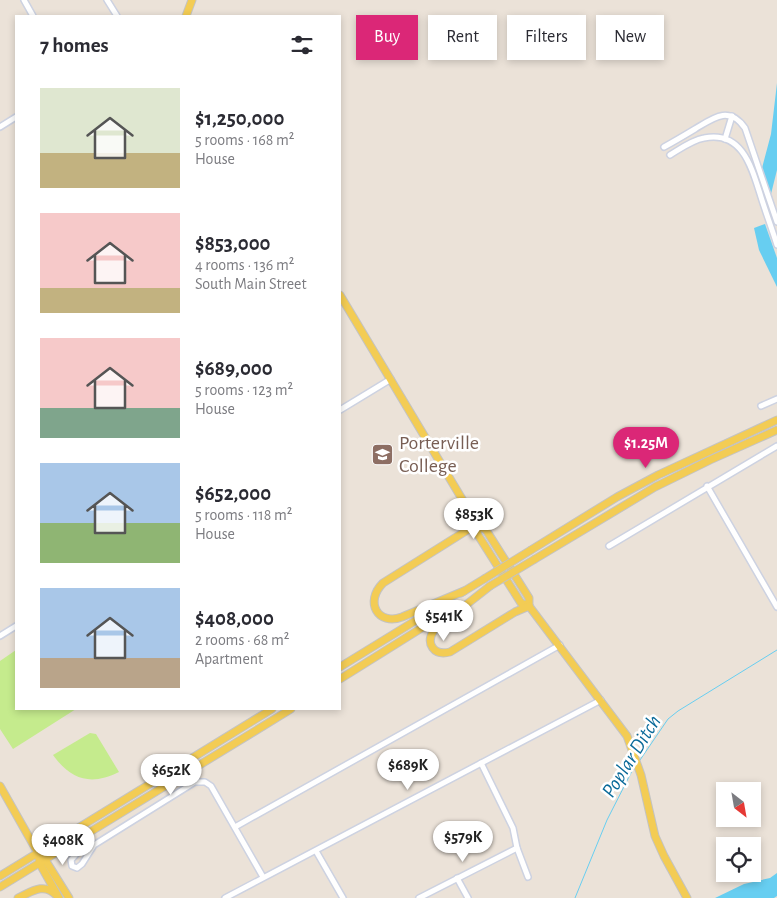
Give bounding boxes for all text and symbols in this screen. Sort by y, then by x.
chip: Buy [356,15,418,60]
chip: Rent [428,15,497,60]
chip: Filters [507,15,586,60]
chip: New [596,15,664,60]
icon: filters [288,31,316,59]
text: 7 homes [40,35,109,56]
icon: home [80,108,140,168]
text: $1,250,000 [195,108,284,129]
text: 5 rooms · 168 m² [195,132,294,148]
text: House [195,151,235,167]
icon: home [80,233,140,293]
text: $853,000 [195,233,271,254]
text: 4 rooms · 136 m² [195,257,294,273]
text: South Main Street [195,276,307,292]
icon: home [80,358,140,418]
text: $689,000 [195,358,273,379]
text: 5 rooms · 123 m² [195,382,293,398]
text: House [195,401,235,417]
pin: $1.25M [605,426,687,469]
place label: Porterville College [399,433,479,476]
text: $1.25M [624,435,668,451]
school or university icon: Porterville College [371,442,395,466]
icon: home [80,483,140,543]
text: $652,000 [195,483,271,504]
pin: $853K [439,498,509,540]
text: $853K [455,506,493,522]
text: 5 rooms · 118 m² [195,507,292,523]
text: House [195,526,235,542]
pin: $541K [409,600,479,642]
icon: home [80,608,140,668]
text: $408,000 [195,608,274,629]
text: $541K [425,608,463,624]
text: 2 rooms · 68 m² [195,632,289,648]
text: Apartment [195,651,263,667]
water label: Poplar Ditch [598,711,666,802]
pin: $689K [373,748,443,791]
pin: $652K [136,754,206,796]
text: $689K [388,757,428,773]
text: $652K [152,762,190,778]
north arrow [716,782,761,828]
map controls [716,782,761,882]
pin: $579K [428,820,498,863]
pin: $408K [28,824,98,866]
text: $579K [444,829,482,845]
text: $408K [43,832,83,848]
button: locate [716,837,761,882]

